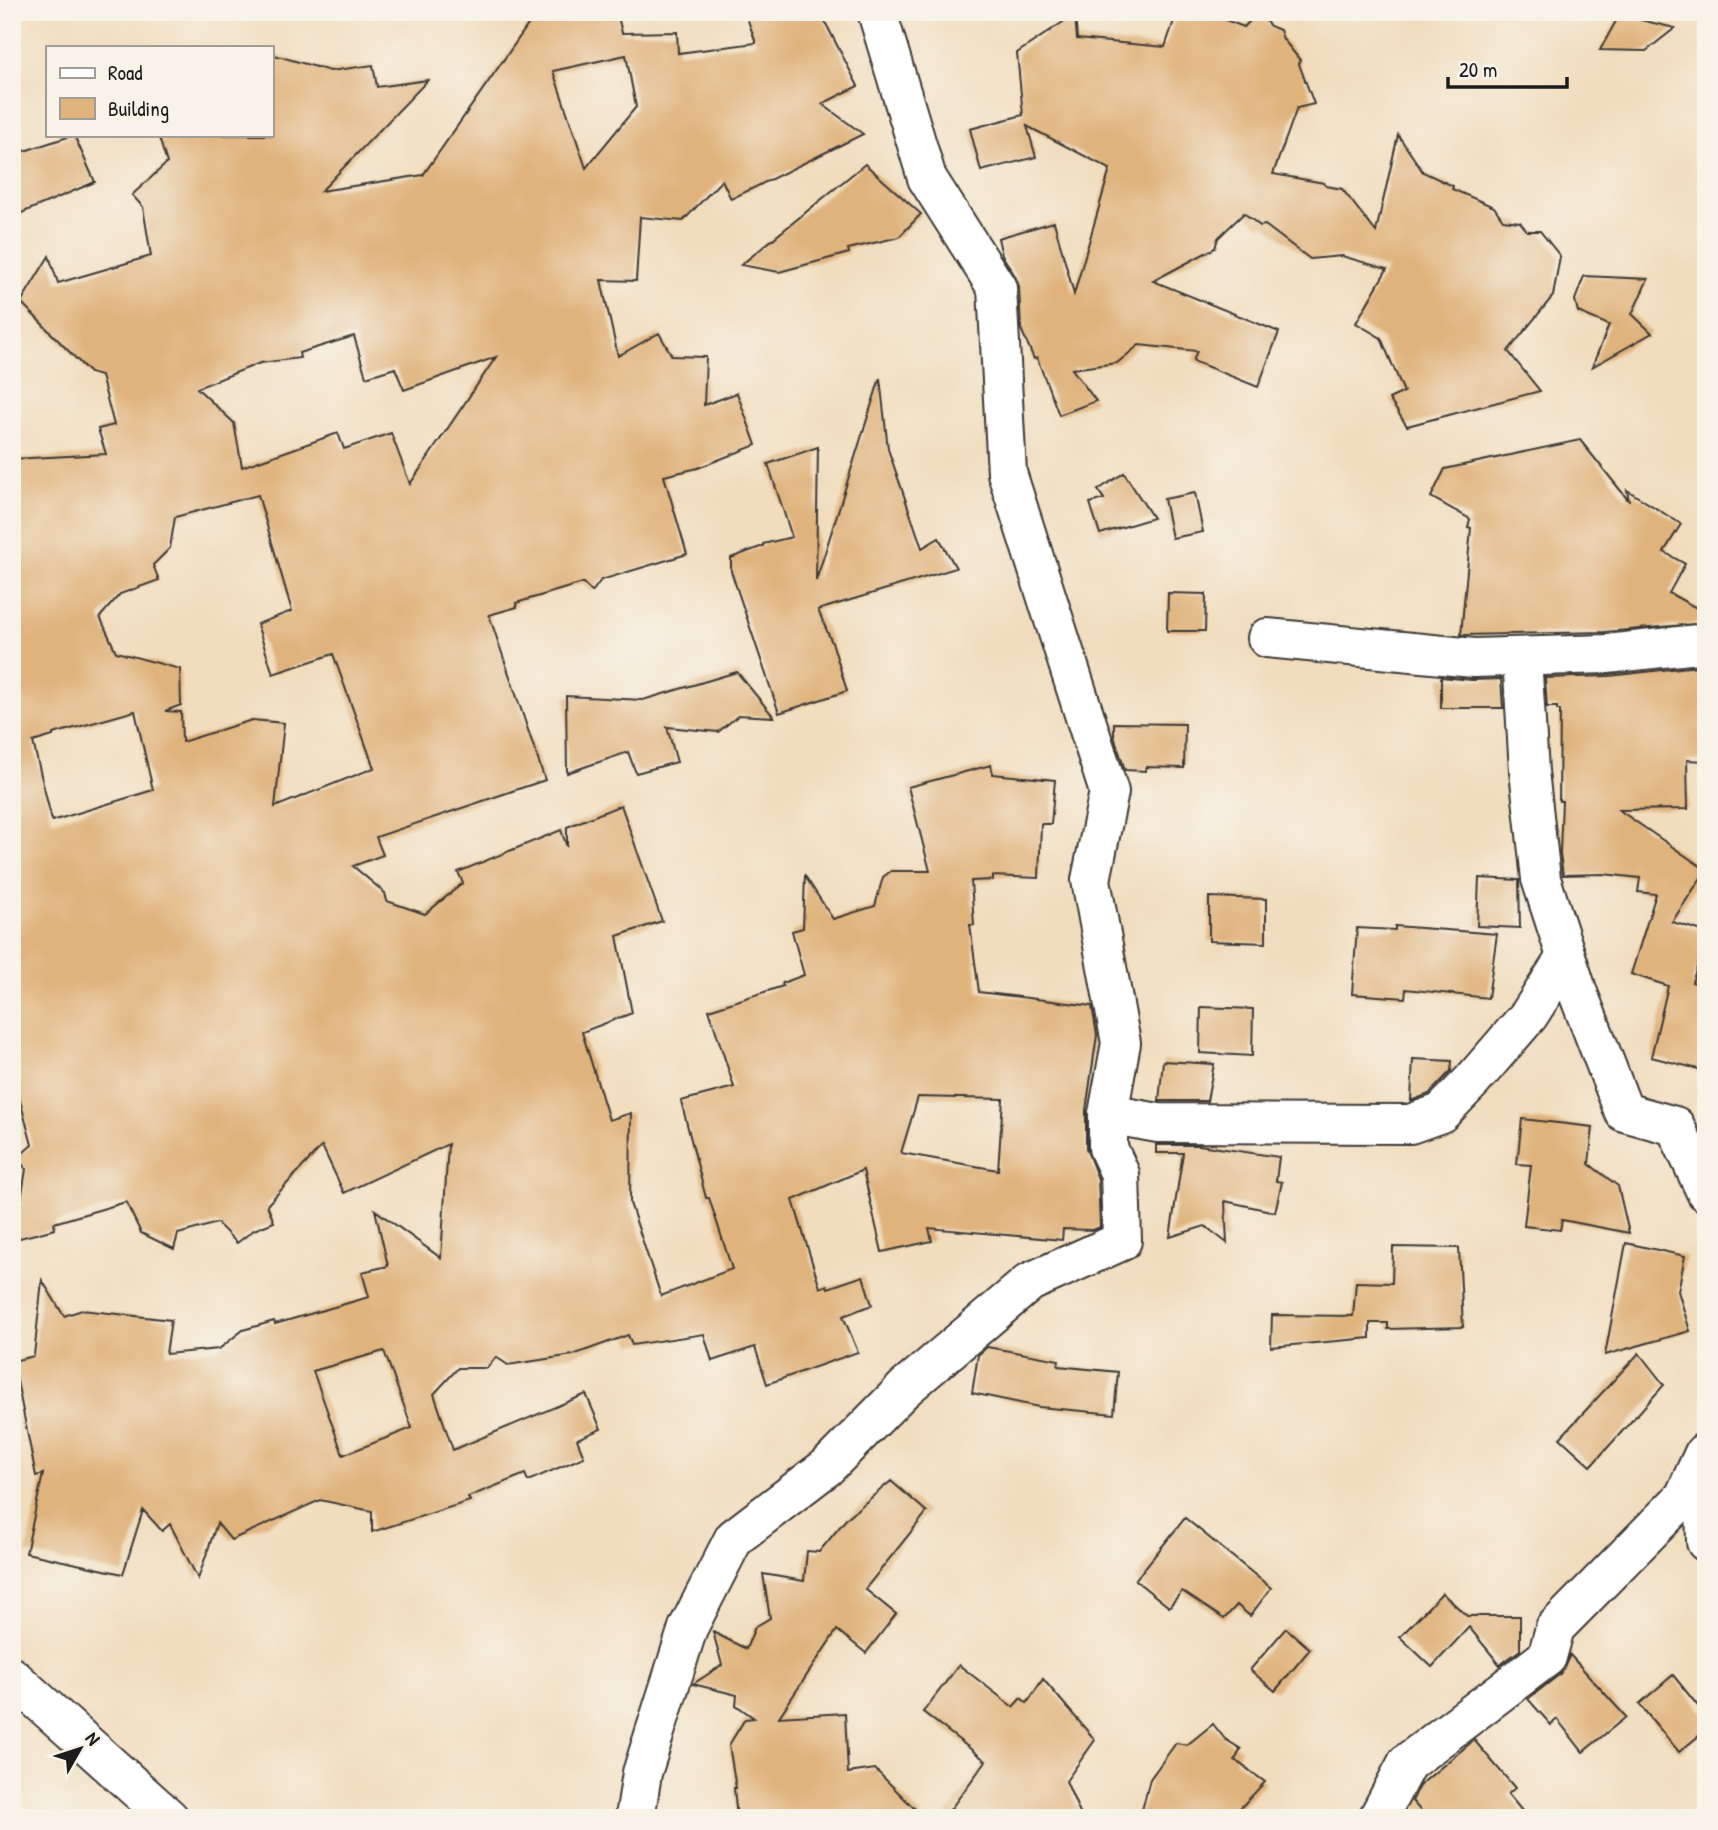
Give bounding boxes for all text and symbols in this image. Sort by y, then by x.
legend [46,46,273,136]
scale bar [1448,46,1568,90]
text: 20 m [1459,55,1497,84]
text: Road [108,58,142,87]
text: Building [108,94,169,123]
north arrow [46,1714,116,1784]
text: N [80,1726,106,1750]

